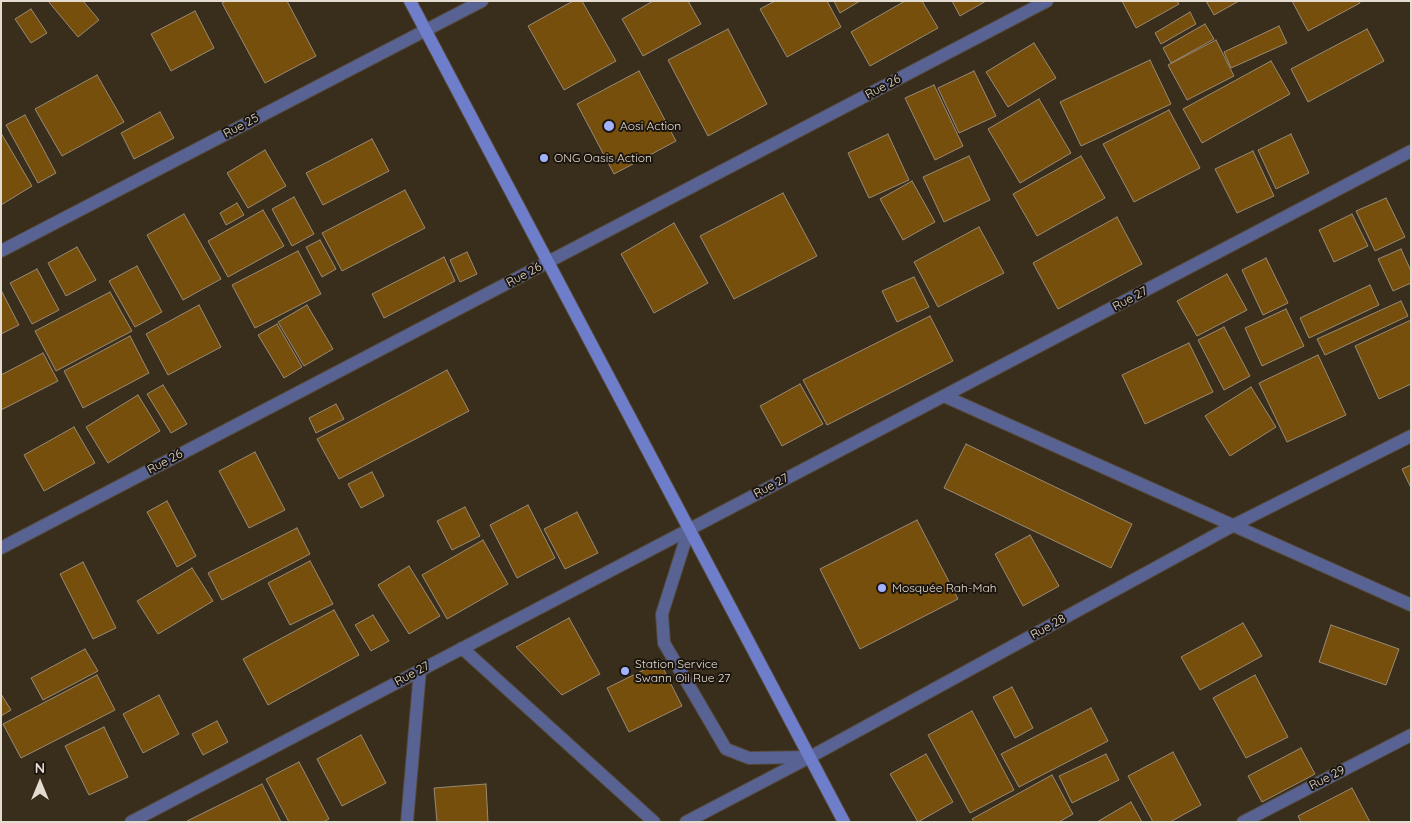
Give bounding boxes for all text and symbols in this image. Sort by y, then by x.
street label: Rue 26 [863,72,903,102]
street label: Rue 25 [221,111,261,141]
marker: Aosi Action [602,119,616,133]
place label: Aosi Action [620,119,681,133]
place label: ONG Oasis Action [554,151,652,165]
marker: ONG Oasis Action [538,152,550,164]
street label: Rue 26 [504,260,544,290]
street label: Rue 27 [1110,284,1150,314]
street label: Rue 26 [145,447,185,477]
street label: Rue 27 [751,471,791,501]
place label: Mosquée Rah-Mah [892,581,997,595]
marker: Mosquée Rah-Mah [876,582,888,594]
street label: Rue 28 [1028,612,1068,642]
place label: Station Service Swann Oil Rue 27 [635,657,730,685]
street label: Rue 27 [392,659,432,689]
marker: Station Service Swann Oil Rue 27 [619,665,631,677]
north arrow [15,758,65,808]
text: N [35,759,45,777]
street label: Rue 29 [1307,763,1347,793]

